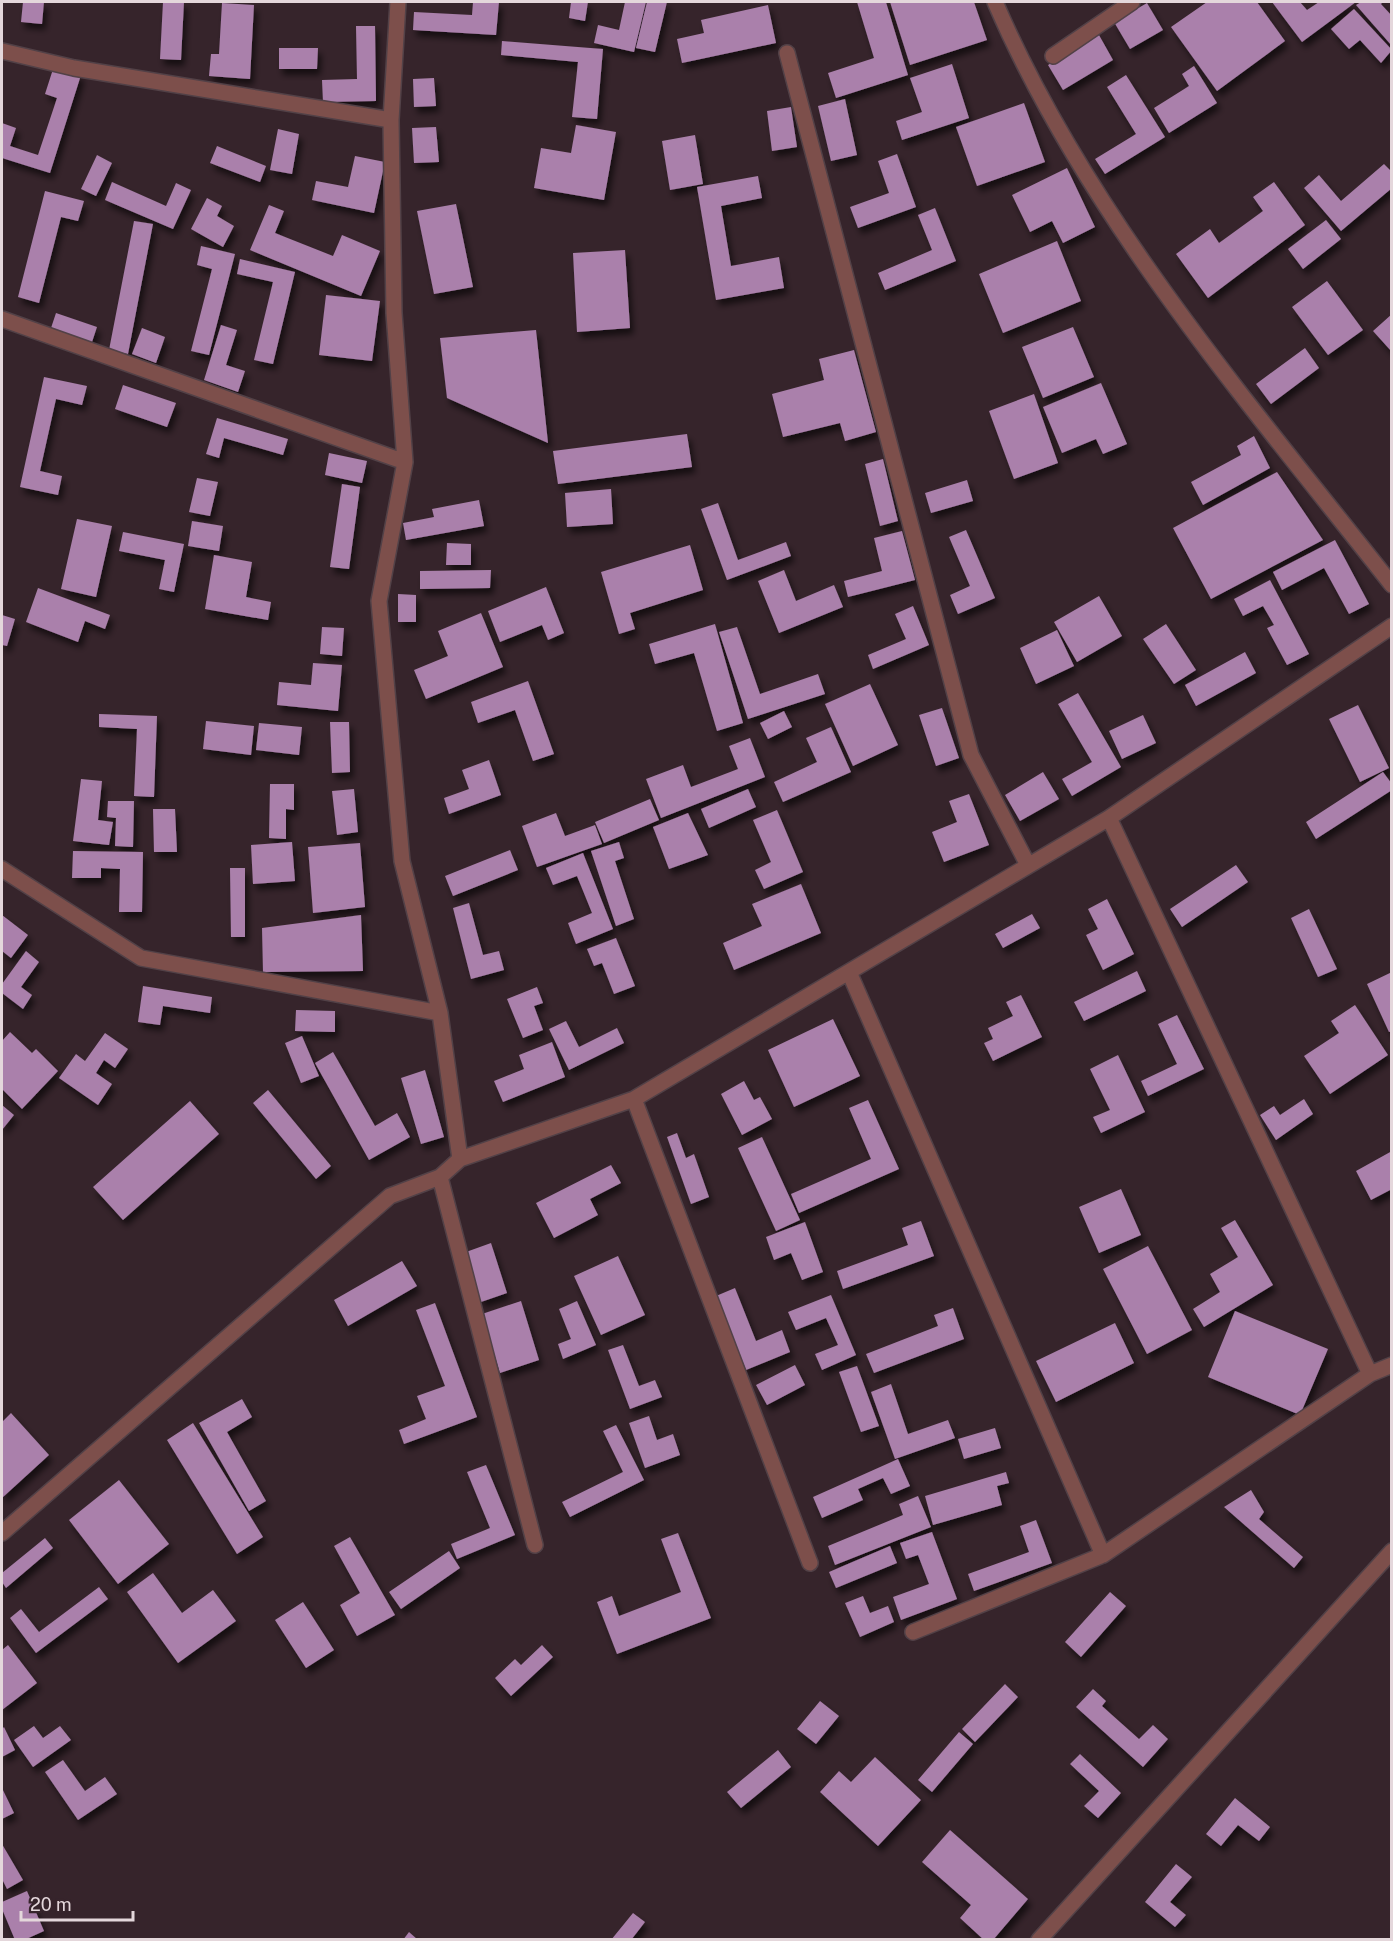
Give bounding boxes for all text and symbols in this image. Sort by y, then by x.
scale bar [21,1884,134,1922]
text: 20 m [30,1894,72,1915]

